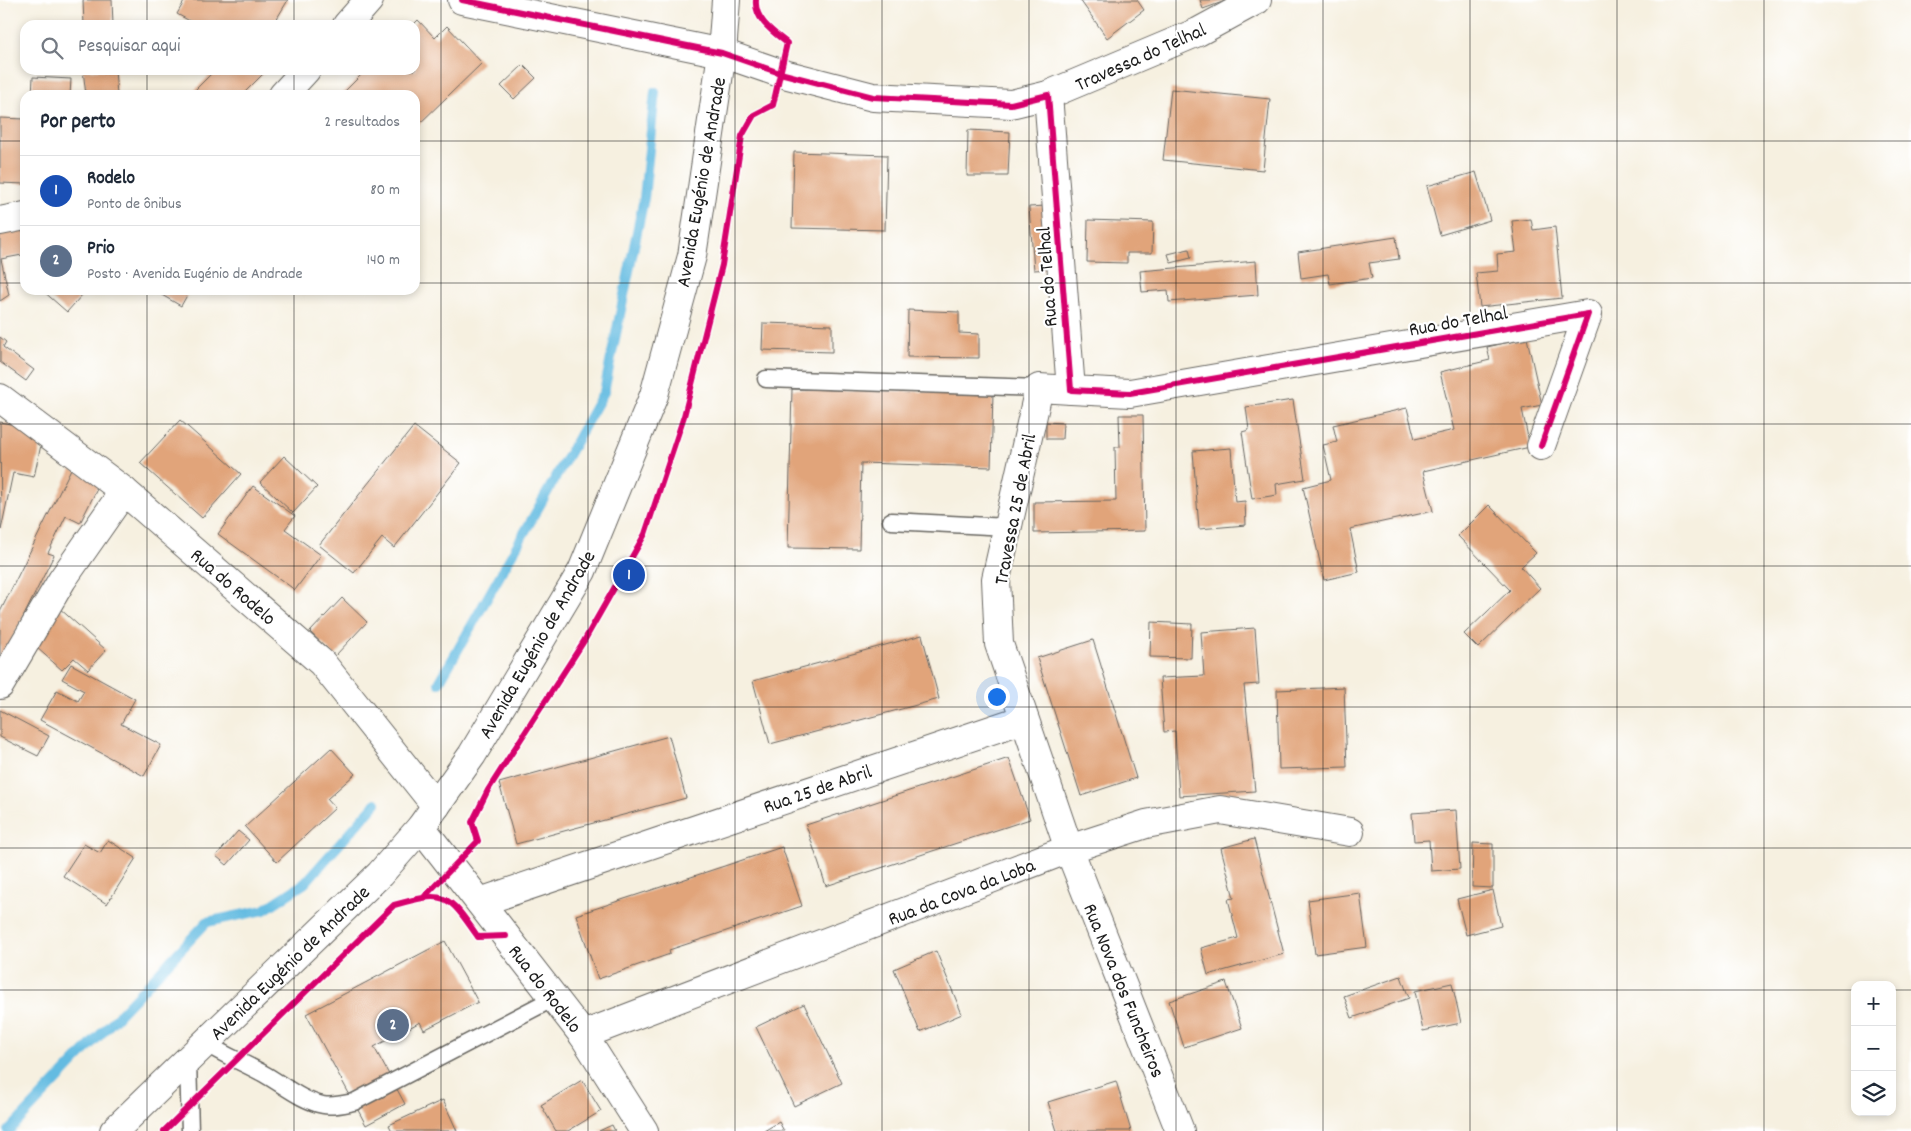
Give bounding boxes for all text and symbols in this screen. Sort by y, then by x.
street label: Travessa do Telhal [1071,17,1211,100]
search box [20,20,420,75]
icon: search [38,34,66,62]
text: Pesquisar aqui [78,34,180,61]
street label: Avenida Eugénio de Andrade [671,75,735,290]
text: Por perto [40,108,115,138]
text: 2 resultados [324,111,400,134]
text: Rodelo [87,166,135,193]
text: 1 [54,179,58,202]
text: 80 m [370,179,400,202]
text: Ponto de ônibus [87,193,182,216]
street label: Rua do Telhal [1032,226,1066,328]
text: Prio [87,236,115,263]
text: 2 [53,249,60,272]
text: 140 m [366,249,400,272]
text: Posto · Avenida Eugénio de Andrade [87,263,303,286]
street label: Rua do Telhal [1407,300,1510,345]
street label: Travessa 25 de Abril [989,431,1045,588]
street label: Rua do Rodelo [183,543,281,634]
street label: Avenida Eugénio de Andrade [473,546,604,745]
pin: 1 [613,556,645,594]
your location [984,684,1010,710]
street label: Rua 25 de Abril [760,759,876,822]
street label: Rua da Cova da Loba [885,853,1040,935]
street label: Avenida Eugénio de Andrade [205,880,378,1048]
street label: Rua Nova dos Funcheiros [1074,900,1170,1083]
street label: Rua do Rodelo [500,940,587,1040]
map controls [1851,981,1896,1116]
button: + [1851,981,1896,1026]
pin: 2 [377,1006,409,1044]
button: − [1851,1026,1896,1071]
button: layers [1851,1071,1896,1116]

